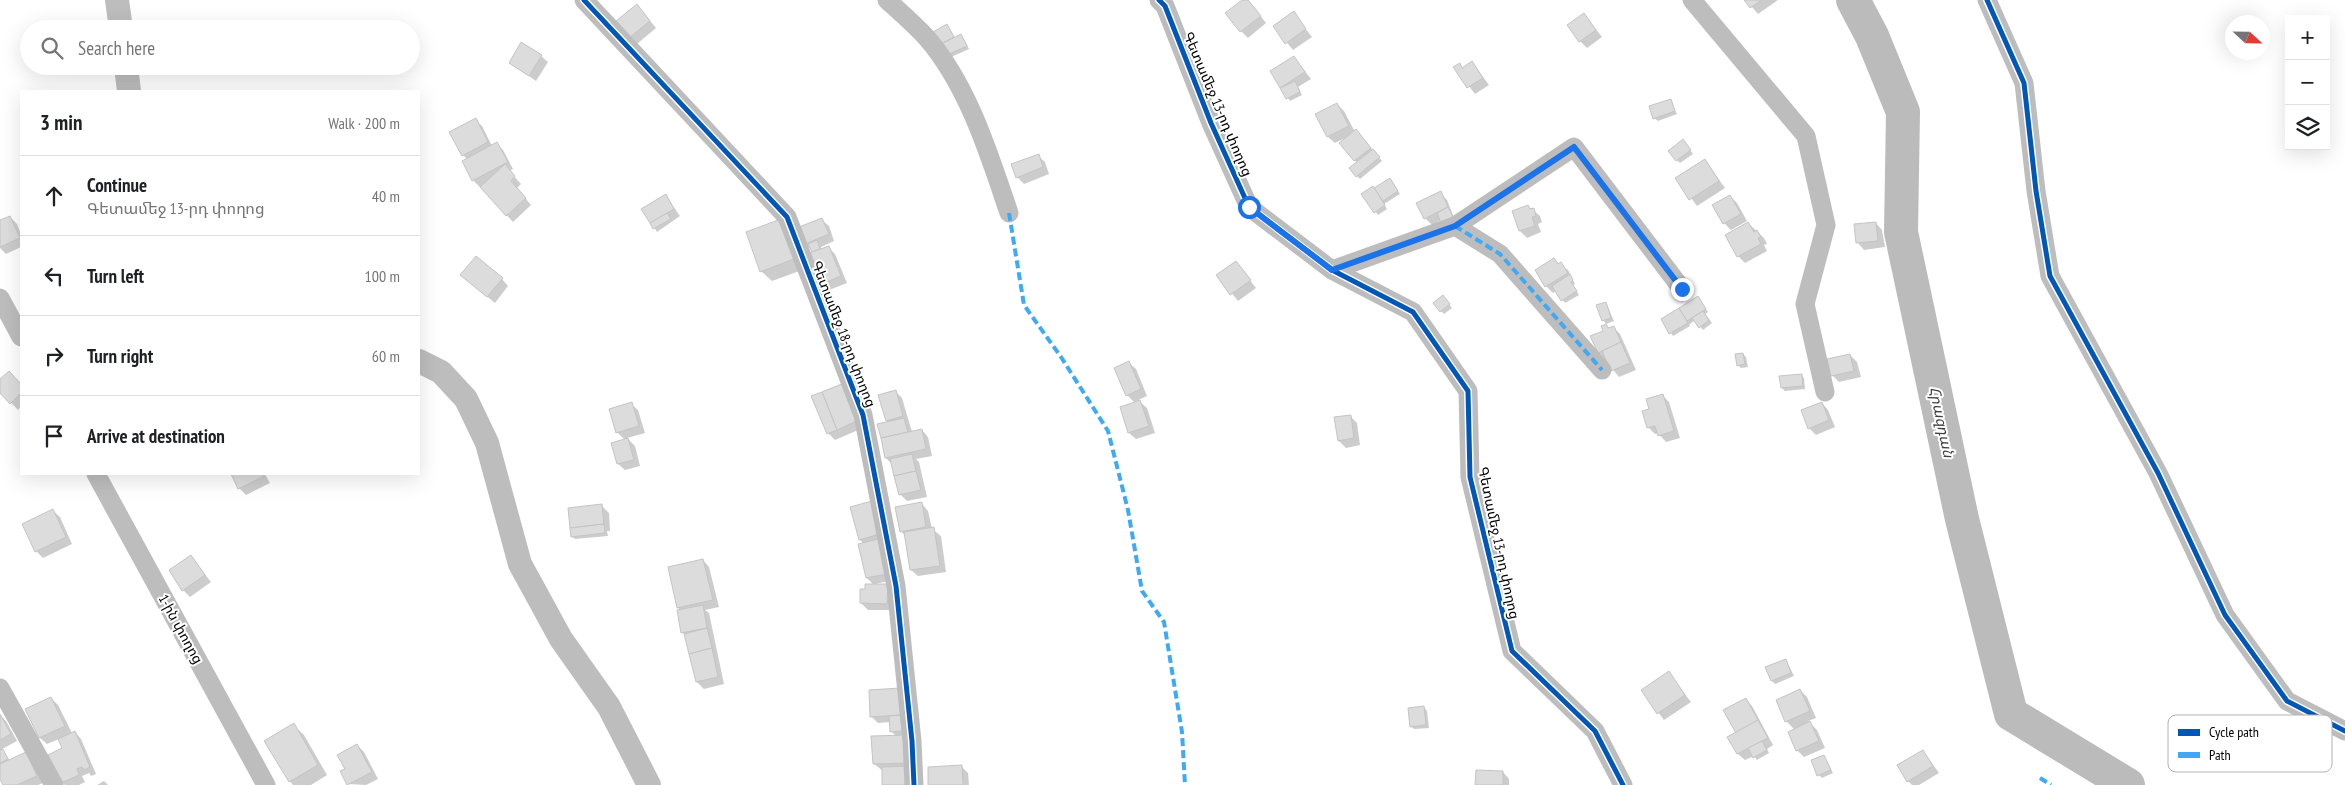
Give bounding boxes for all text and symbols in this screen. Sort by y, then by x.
north arrow [2225,15,2270,60]
map controls [2285,15,2330,150]
button: + [2285,15,2330,60]
search box [20,20,420,75]
street label: Գետամեջ 13-րդ փողոց [1179,29,1257,179]
icon: search [38,34,66,62]
text: Search here [78,36,155,60]
button: − [2285,60,2330,105]
button: layers [2285,105,2330,150]
text: 3 min [40,109,82,136]
text: Walk · 200 m [328,113,400,133]
text: Continue [87,173,147,197]
icon: ahead [40,182,68,210]
text: 40 m [372,186,400,206]
route start [1238,196,1261,219]
text: Գետամեջ 13-րդ փողոց [87,198,264,218]
street label: Գետամեջ 18-րդ փողոց [808,258,880,410]
icon: left [40,262,68,290]
text: Turn left [87,264,144,288]
text: 100 m [365,266,400,286]
route end [1671,278,1694,301]
icon: right [40,342,68,370]
text: Turn right [87,344,153,368]
text: 60 m [372,346,400,366]
water label: Հրազդան [1925,385,1959,460]
icon: arrive [40,422,68,450]
text: Arrive at destination [87,424,225,448]
street label: Գետամեջ 13-րդ փողոց [1474,465,1524,621]
street label: 1-ին փողոց [155,591,207,667]
legend [2168,715,2332,772]
text: Cycle path [2209,723,2259,741]
text: Path [2209,746,2231,764]

